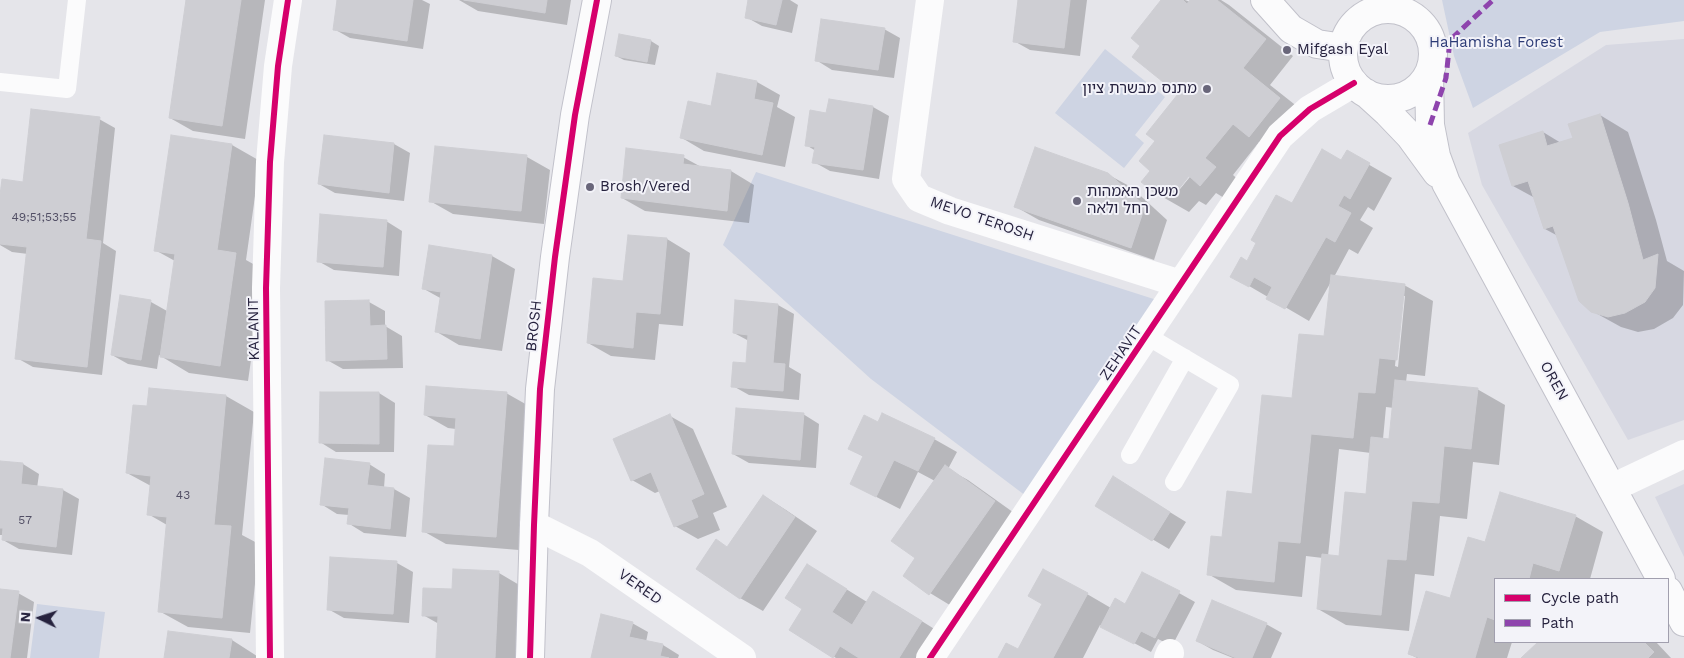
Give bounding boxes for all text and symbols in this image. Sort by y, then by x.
park label: HaHamisha Forest [1429,34,1563,52]
place label: Mifgash Eyal [1297,41,1388,59]
marker: Mifgash Eyal [1281,44,1293,56]
place label: מתנס מבשרת ציון [1082,80,1197,98]
marker: מתנס מבשרת ציון [1201,83,1213,95]
place label: Brosh/Vered [600,178,690,196]
marker: Brosh/Vered [584,181,596,193]
place label: משכן האמהות רחל ולאה [1087,183,1178,218]
street label: MEVO TEROSH [928,193,1036,245]
marker: משכן האמהות רחל ולאה [1071,195,1083,207]
house number: 49;51;53;55 [11,210,77,224]
street label: KALANIT [244,297,264,361]
street label: BROSH [522,299,546,353]
street label: ZEHAVIT [1096,322,1146,384]
street label: OREN [1536,358,1572,404]
house number: 43 [176,488,190,502]
house number: 57 [18,513,32,527]
street label: VERED [615,565,665,609]
legend [1494,578,1669,643]
text: Cycle path [1541,589,1619,607]
north arrow [15,593,65,643]
text: N [17,611,33,623]
text: Path [1541,614,1574,632]

